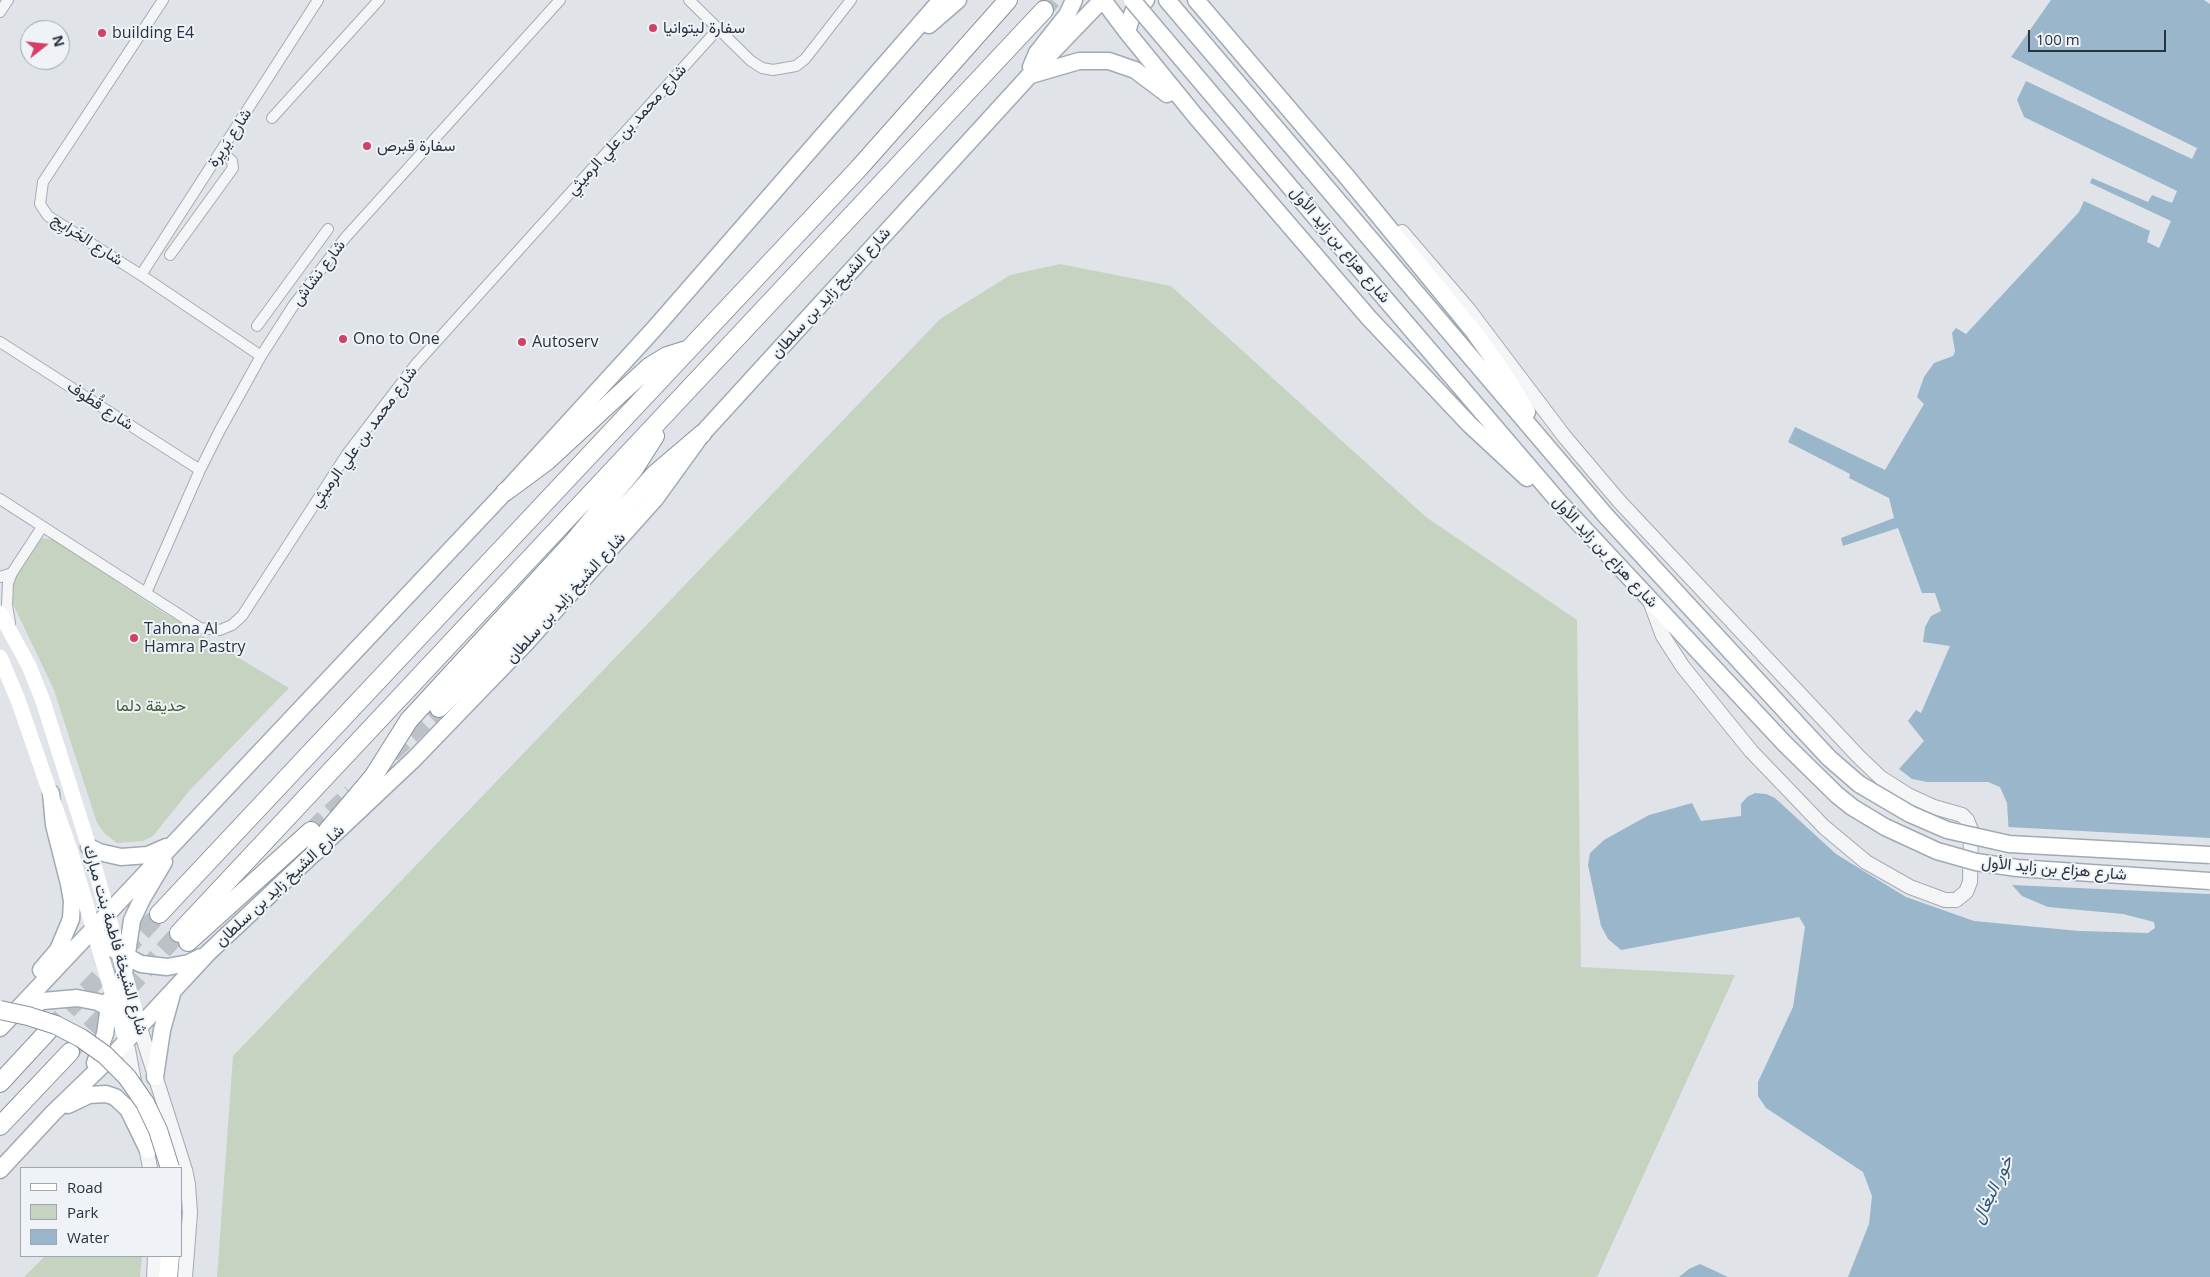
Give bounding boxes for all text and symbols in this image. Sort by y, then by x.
place label: سفارة ليتوانيا [663,18,745,38]
north arrow [20,20,70,70]
scale bar [2030,20,2168,52]
marker: سفارة ليتوانيا [647,22,659,34]
place label: building E4 [112,23,194,43]
marker: building E4 [96,27,108,39]
text: 100 m [2036,29,2080,49]
text: N [48,33,70,49]
street label: شارع محمد بن علي الرميثي [563,61,691,199]
street label: شارع يَريِرة [204,105,256,171]
place label: سفارة قبرص [377,136,455,156]
marker: سفارة قبرص [361,140,373,152]
street label: شارع هزاع بن زايد الأول [1286,183,1394,307]
street label: شارع الخَرايِج [48,210,126,270]
street label: شارع الشيخ زايد بن سلطان [767,224,895,362]
street label: شارع نشاش [288,236,350,310]
place label: Ono to One [353,329,440,349]
place label: Autoserv [532,332,598,352]
marker: Ono to One [337,333,349,345]
marker: Autoserv [516,336,528,348]
street label: شارع محمد بن علي الرميثي [306,363,422,511]
street label: شارع قُطُوف [63,377,137,435]
street label: شارع هزاع بن زايد الأول [1548,492,1662,612]
street label: شارع الشيخ زايد بن سلطان [502,529,630,667]
place label: Tahona Al Hamra Pastry [144,619,245,657]
marker: Tahona Al Hamra Pastry [128,632,140,644]
park label: حديقة دلما [116,696,186,716]
street label: شارع الشيخ زايد بن سلطان [211,821,349,951]
street label: شارع الشيخة فاطمة بنت مبارك [79,843,151,1037]
street label: شارع هزاع بن زايد الأول [1980,853,2128,885]
water label: خور البغال [1967,1152,2019,1228]
legend [20,1167,182,1257]
text: Road [67,1177,103,1197]
text: Park [67,1202,98,1222]
text: Water [67,1227,109,1247]

